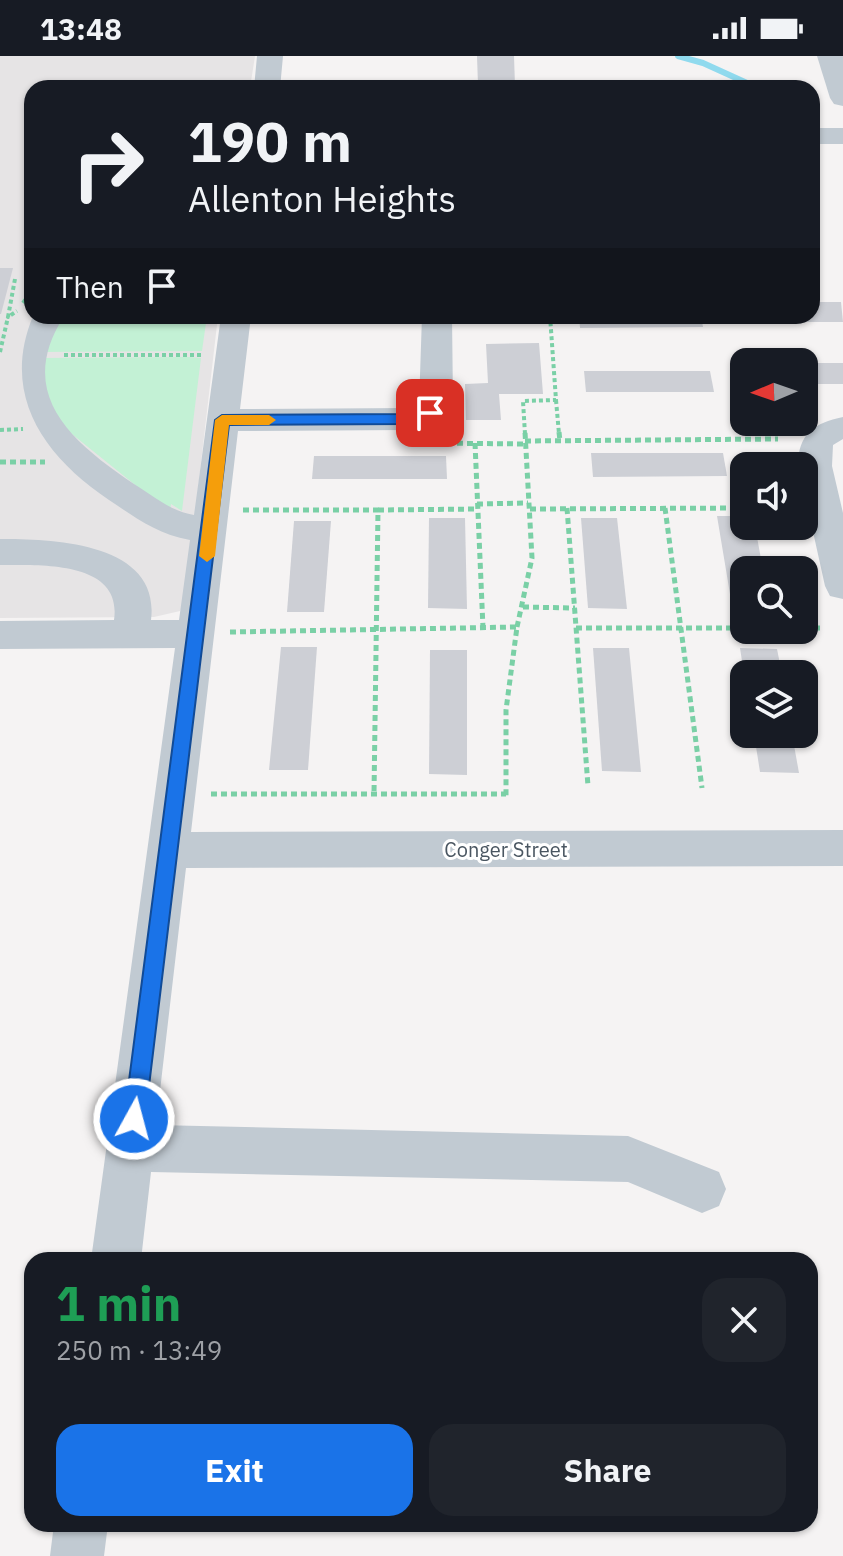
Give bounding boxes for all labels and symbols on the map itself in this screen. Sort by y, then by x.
north arrow [730,348,818,436]
pin [396,379,464,447]
street label: Conger Street [444,836,568,863]
position arrow [92,1077,176,1161]

